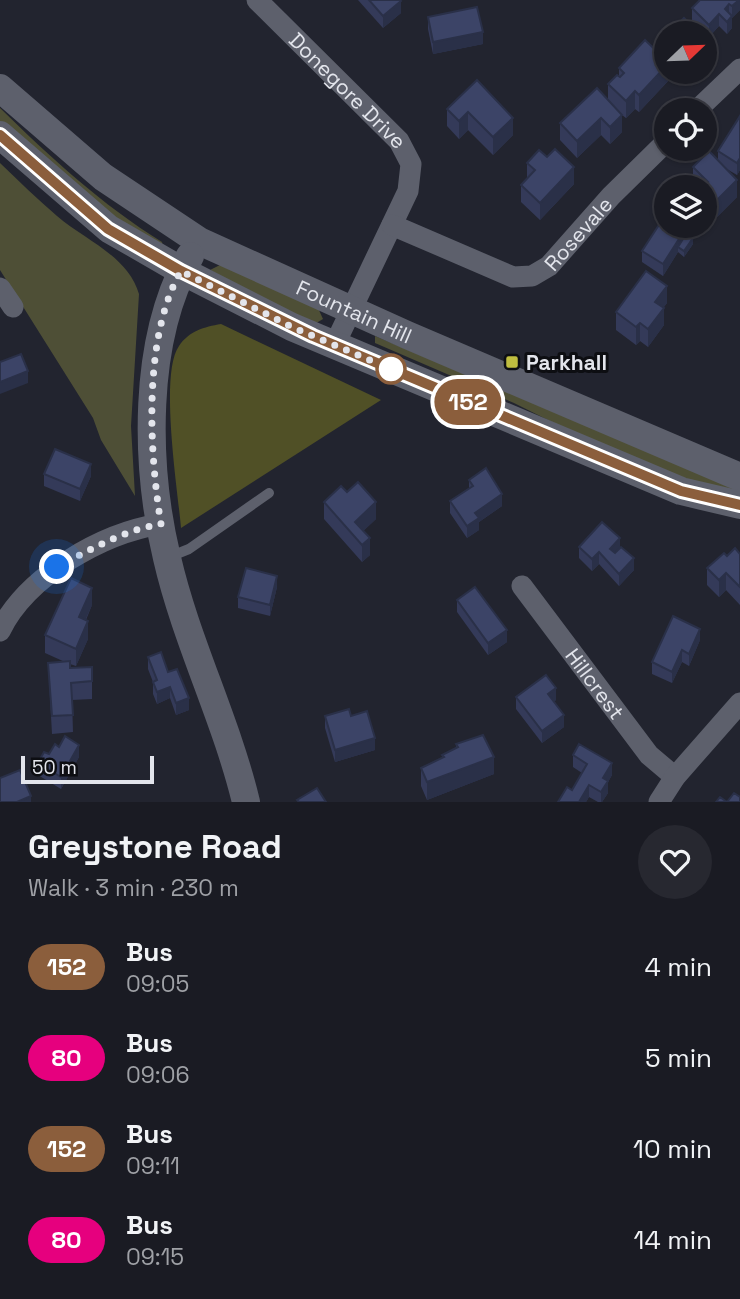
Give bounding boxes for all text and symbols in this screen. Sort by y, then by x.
north arrow [654,21,718,84]
map controls [654,21,717,238]
street label: Donegore Drive [284,26,412,154]
button: locate [654,98,717,161]
button: layers [654,175,717,238]
street label: Rosevale [538,191,618,276]
street label: Fountain Hill [292,273,416,349]
place label: Parkhall [526,349,607,376]
unlabelled marker [376,354,406,384]
marker: Parkhall [504,354,520,370]
line badge: 152 [428,379,508,425]
text: 152 [448,386,488,417]
your location [39,549,74,584]
street label: Hillcrest [560,643,631,725]
scale bar [21,753,154,785]
text: 50 m [32,755,77,780]
button: heart [638,825,712,899]
text: Greystone Road [28,826,282,868]
text: Walk · 3 min · 230 m [28,873,239,903]
text: Bus [126,935,173,969]
text: 4 min [644,950,712,984]
text: 152 [47,951,86,982]
text: 09:05 [126,969,189,999]
text: Bus [126,1026,173,1060]
text: 5 min [645,1041,712,1075]
text: 80 [52,1042,81,1073]
text: 09:06 [126,1060,189,1090]
text: Bus [126,1117,173,1151]
text: 10 min [633,1132,712,1166]
text: 152 [47,1133,86,1164]
text: 09:11 [126,1151,180,1181]
text: Bus [126,1208,173,1242]
text: 14 min [634,1223,712,1257]
text: 80 [52,1224,81,1255]
text: 09:15 [126,1242,184,1272]

